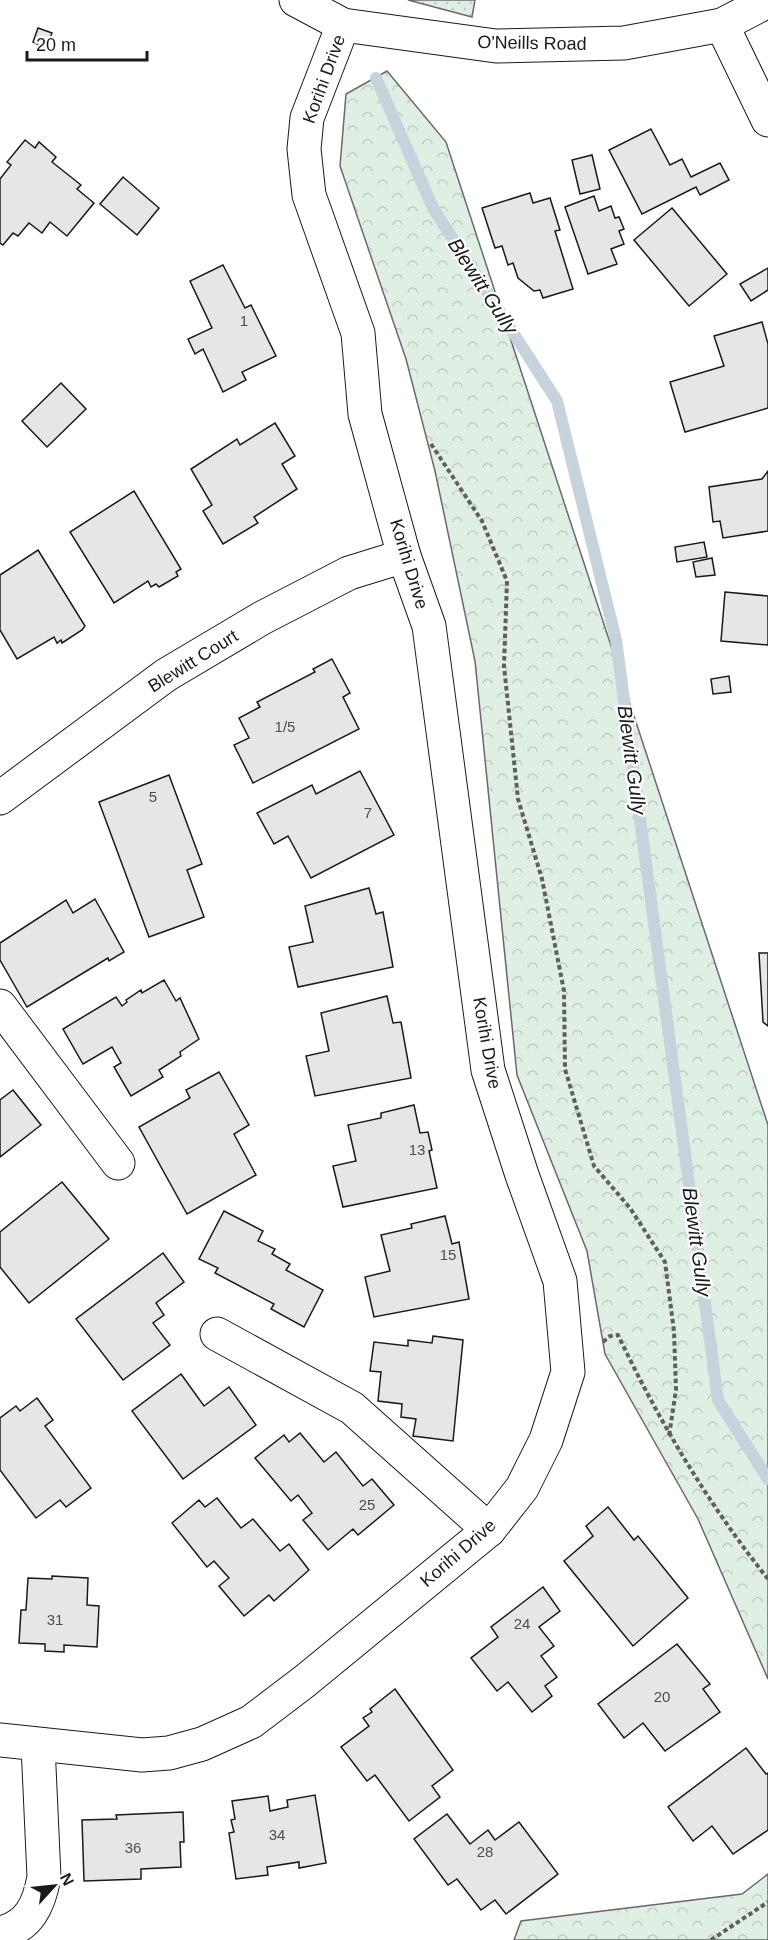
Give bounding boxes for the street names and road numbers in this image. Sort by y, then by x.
street label: Korihi Drive [299,32,349,126]
street label: O'Neills Road [477,32,587,54]
street label: Korihi Drive [386,517,432,611]
street label: Blewitt Court [144,625,242,697]
street label: Korihi Drive [469,995,505,1091]
street label: Korihi Drive [416,1515,500,1591]

